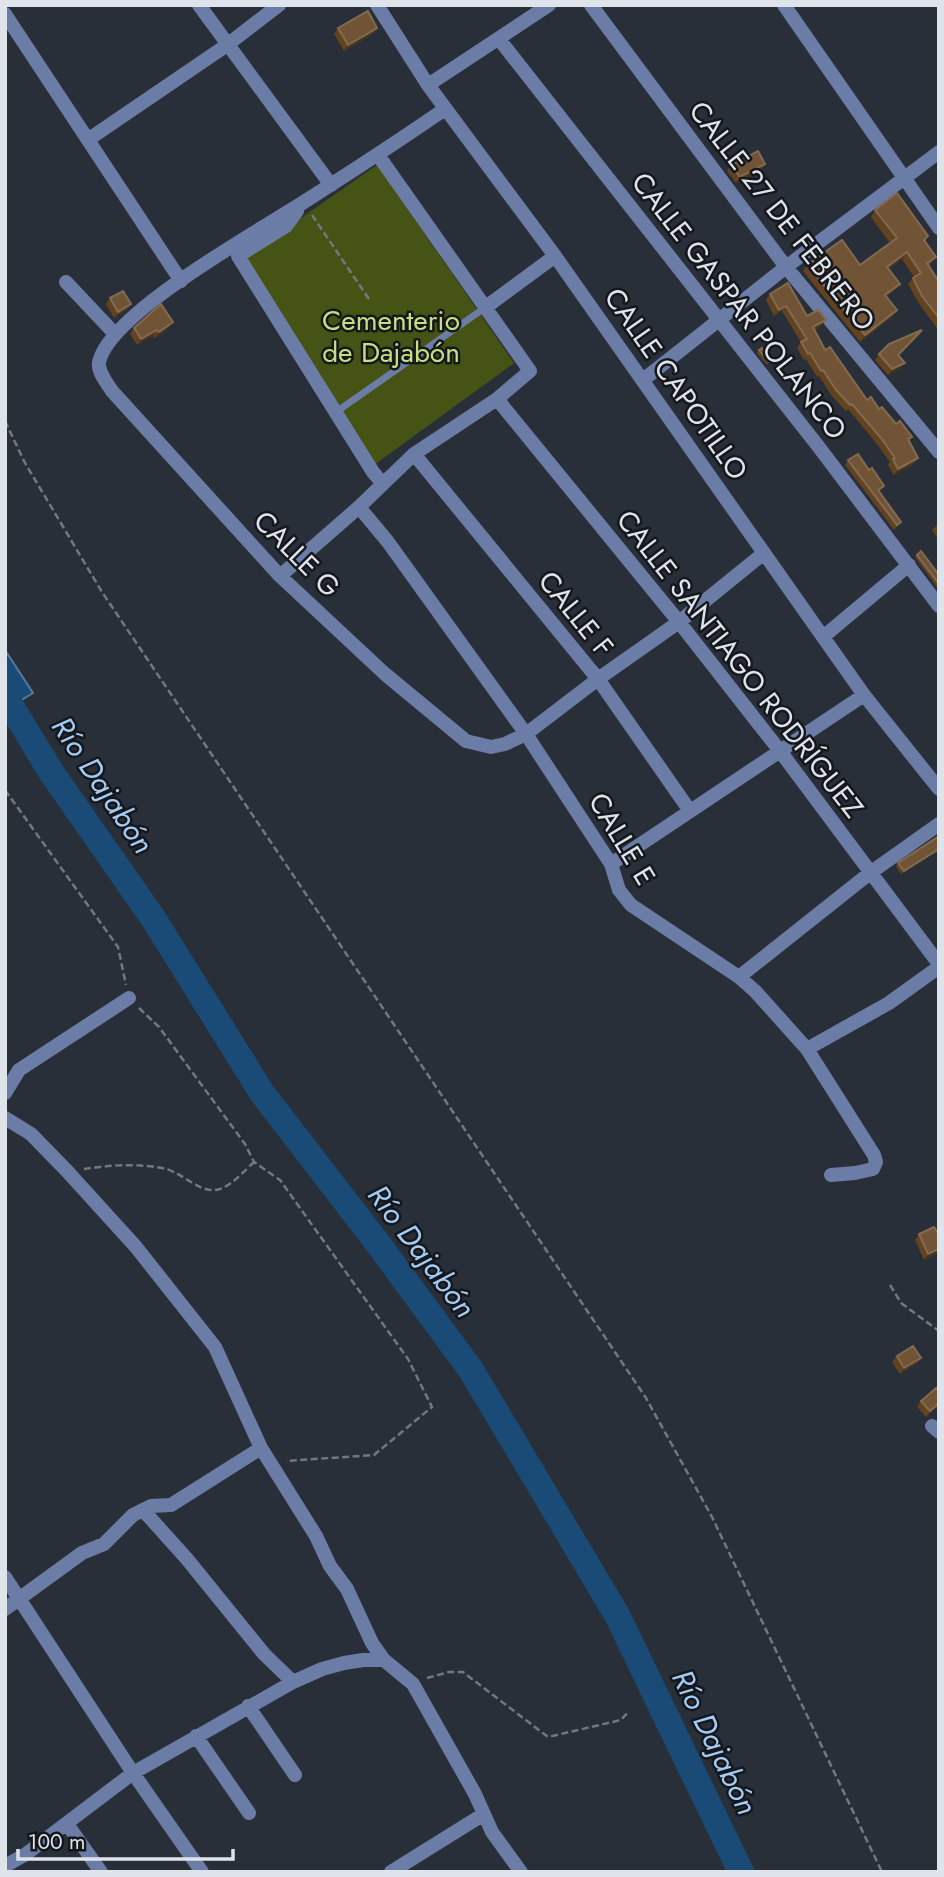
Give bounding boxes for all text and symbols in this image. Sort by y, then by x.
street label: CALLE 27 DE FEBRERO [679,92,885,340]
street label: CALLE GASPAR POLANCO [621,164,857,448]
street label: CALLE CAPOTILLO [594,279,758,489]
park label: Cementerio de Dajabón [322,300,460,373]
street label: CALLE G [244,501,350,607]
street label: CALLE SANTIAGO RODRÍGUEZ [607,501,873,827]
street label: CALLE F [529,562,623,666]
water label: Río Dajabón [41,708,165,862]
street label: CALLE E [578,785,666,893]
water label: Río Dajabón [358,1175,486,1327]
water label: Río Dajabón [661,1662,769,1822]
scale bar [18,1818,233,1862]
text: 100 m [28,1827,85,1857]

